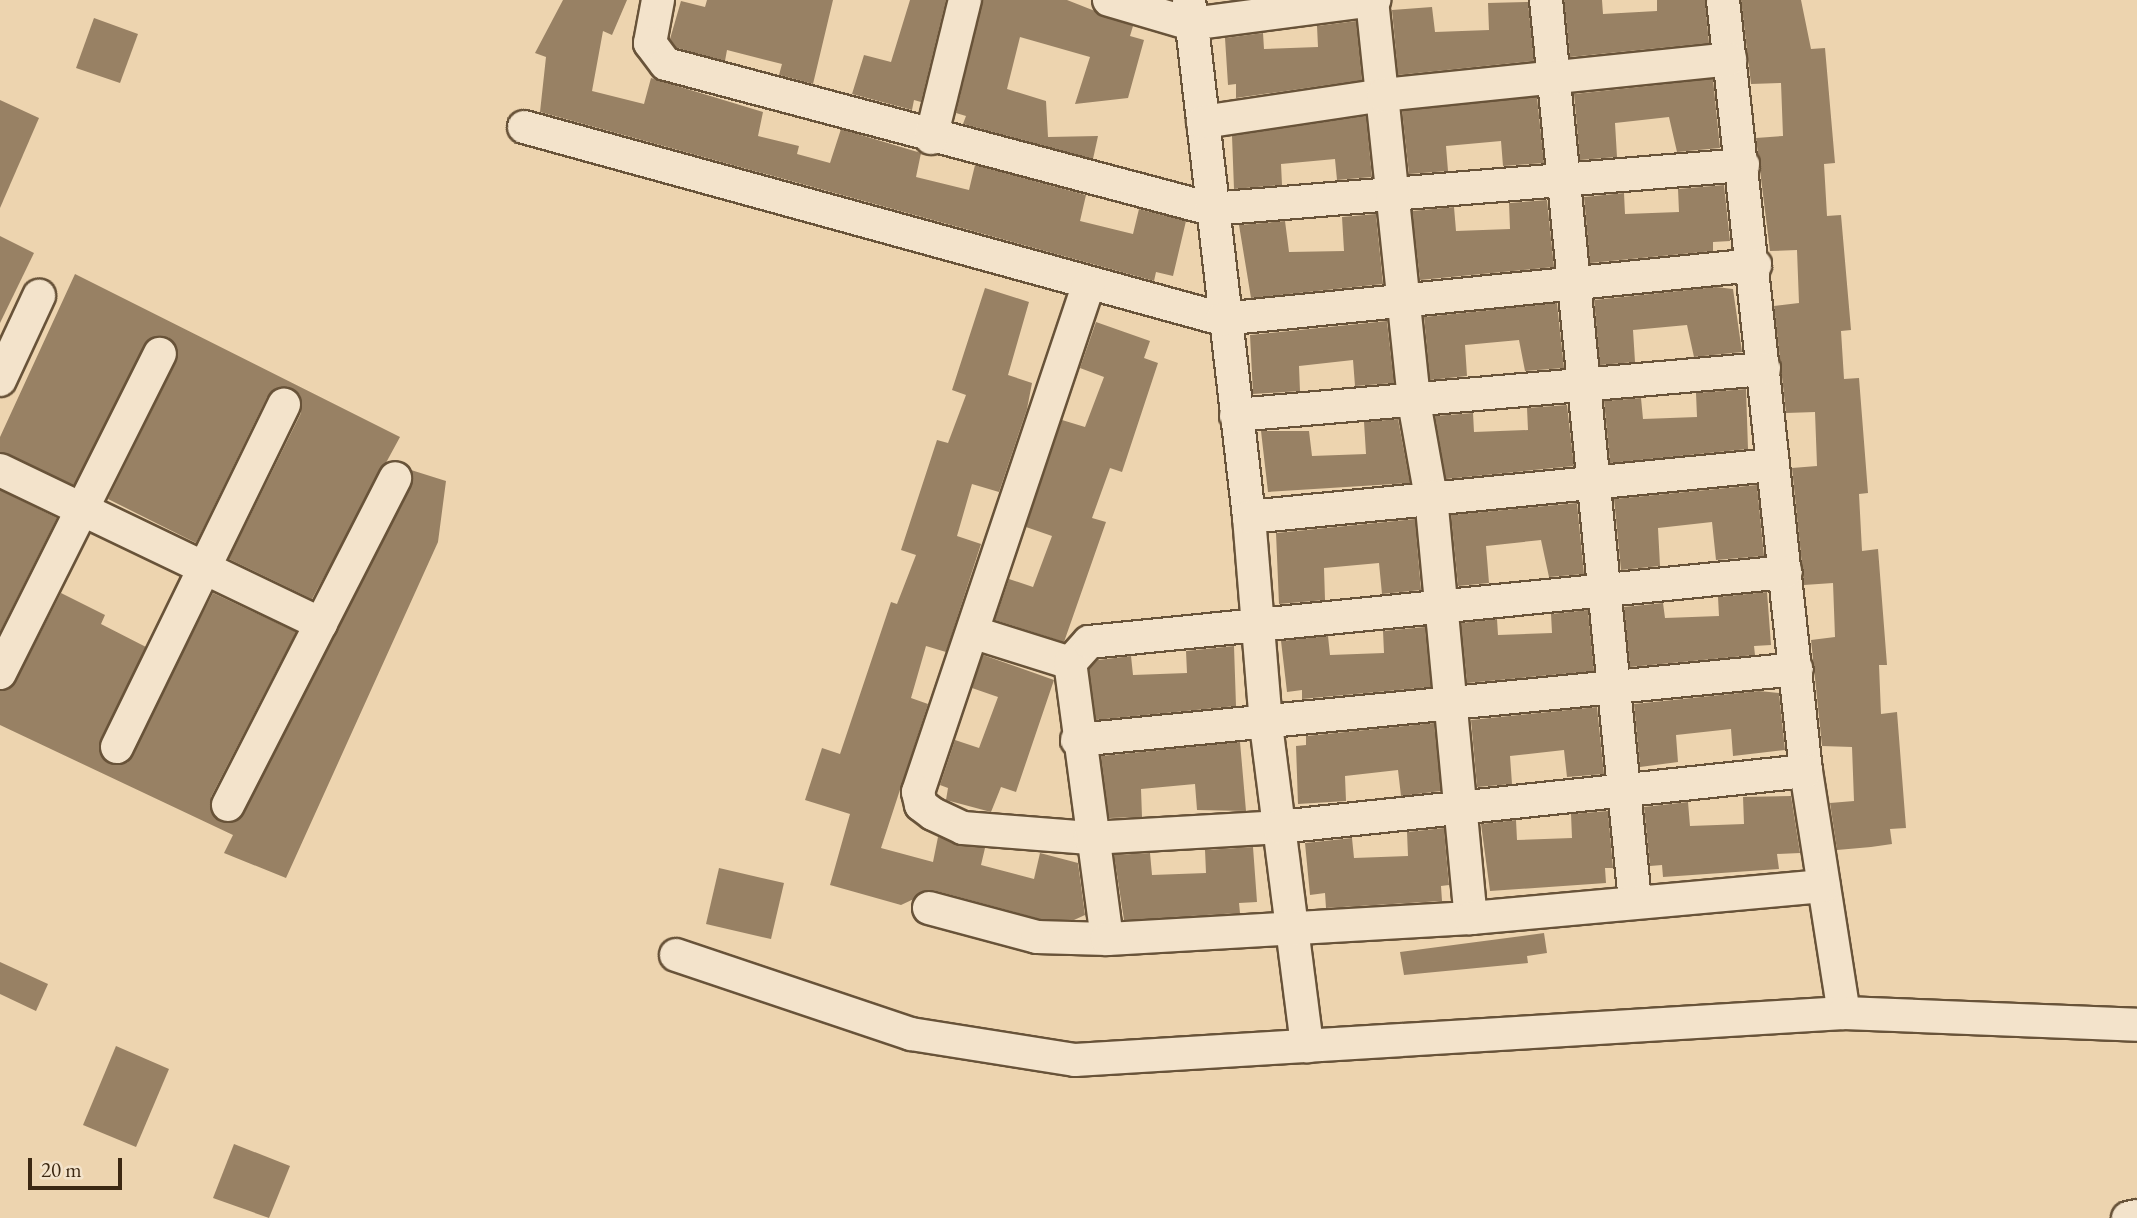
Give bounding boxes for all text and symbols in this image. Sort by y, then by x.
scale bar [32,1144,126,1188]
text: 20 m [41,1156,82,1183]

